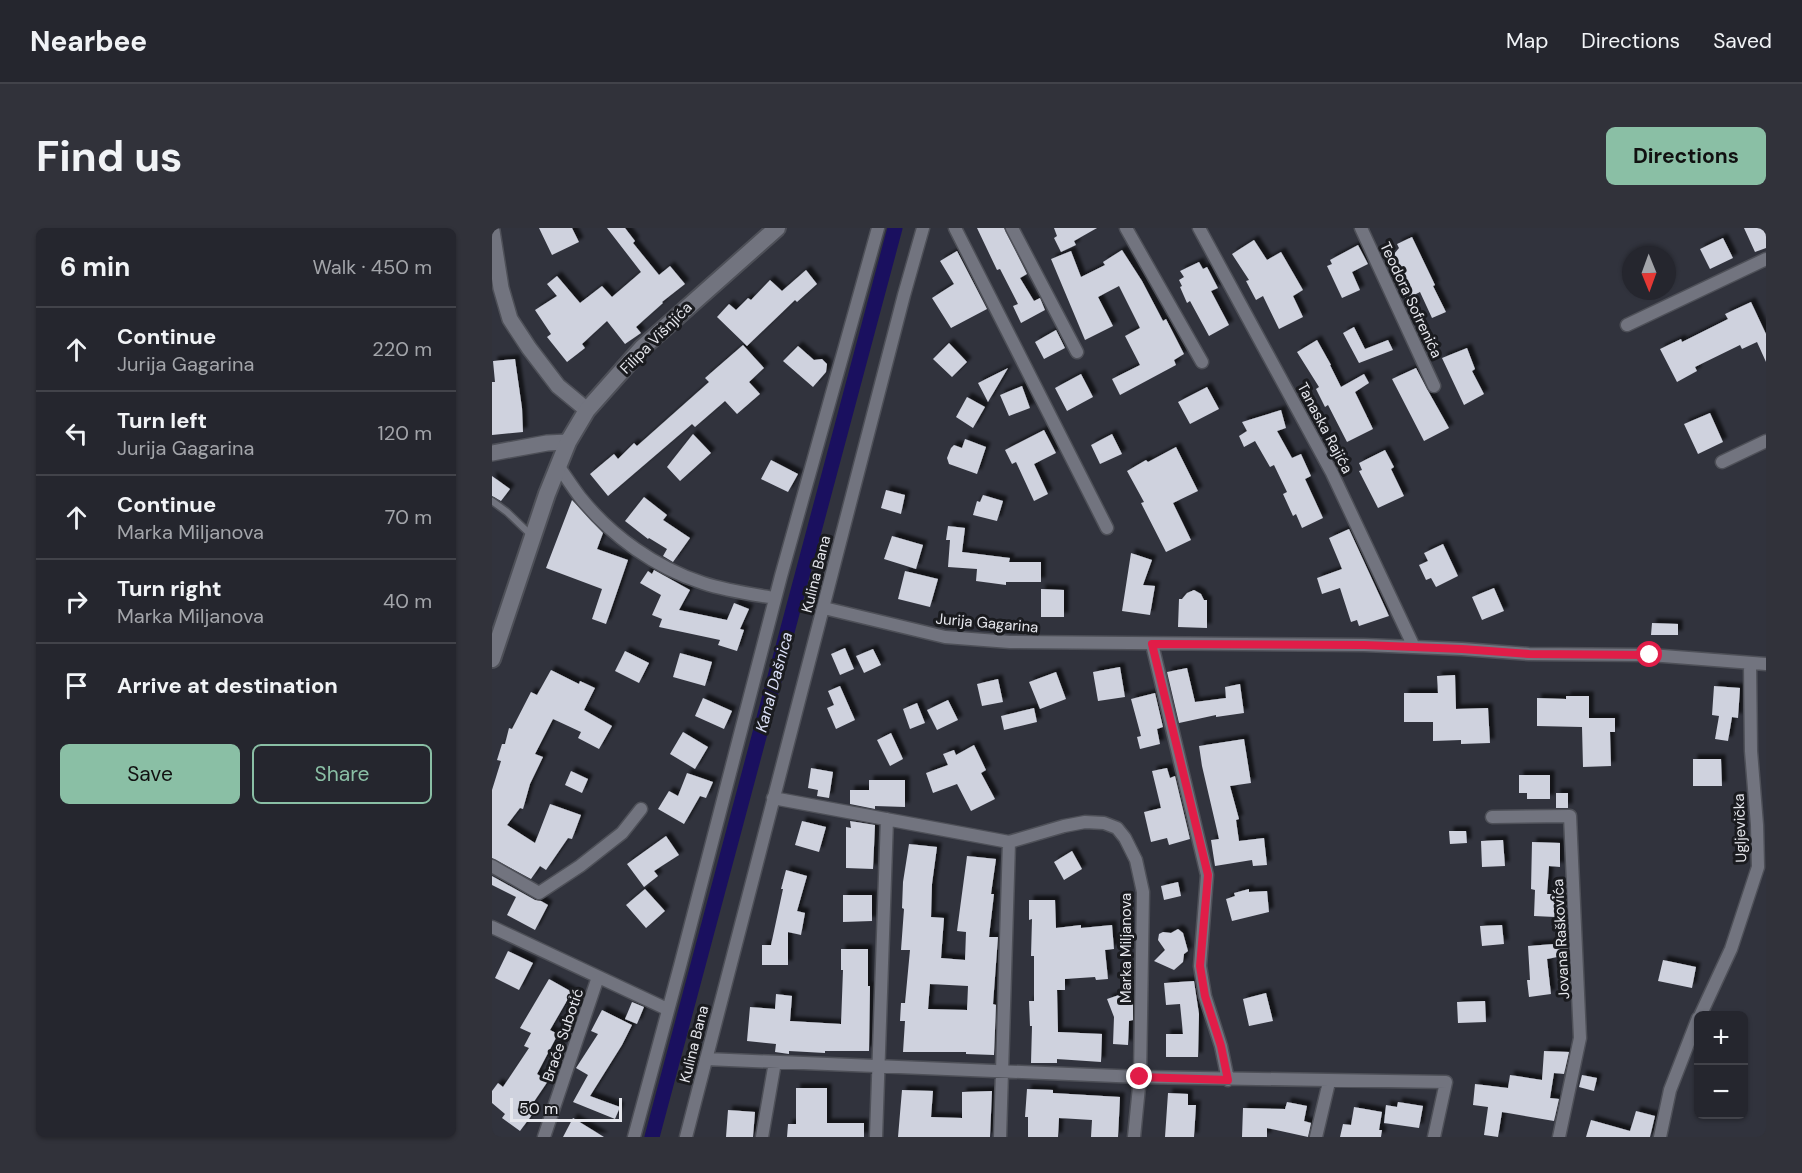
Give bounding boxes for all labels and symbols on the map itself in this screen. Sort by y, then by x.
street label: Teodora Sofrenića [1375,239,1447,361]
north arrow [1622,246,1676,300]
street label: Filipa Višnjića [616,298,696,378]
street label: Tanaska Rajića [1293,379,1357,477]
street label: Kulina Bana [797,533,835,615]
street label: Jurija Gagarina [935,609,1039,637]
water label: Kanal Dašnica [751,629,798,734]
route start [1636,641,1662,667]
street label: Ugljevička [1729,793,1751,863]
street label: Jovana Raškovića [1548,878,1574,1000]
street label: Marka Miljanova [1116,893,1136,1003]
street label: Braće Subotić [538,986,588,1084]
street label: Kulina Bana [675,1003,713,1085]
route end [1126,1063,1152,1089]
scale bar [510,1095,622,1122]

